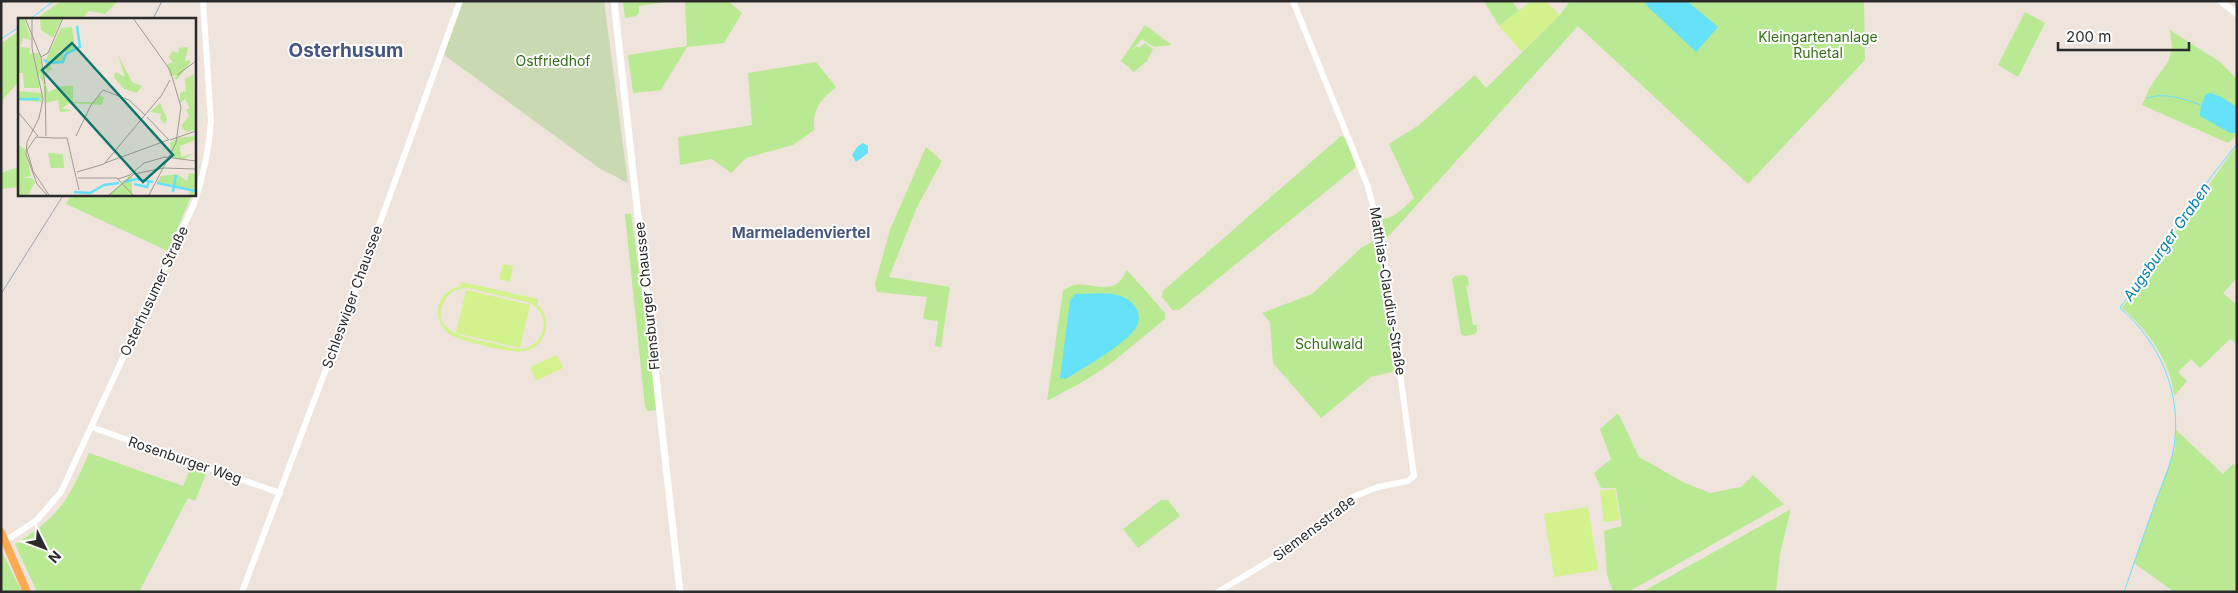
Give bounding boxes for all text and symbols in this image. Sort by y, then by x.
inset map [18,18,195,195]
scale bar [2058,20,2189,52]
text: 200 m [2066,27,2111,46]
park label: Kleingartenanlage Ruhetal [1758,28,1878,61]
district label: Osterhusum [289,39,403,62]
park label: Ostfriedhof [516,52,590,69]
water label: Augsburger Graben [2118,179,2215,305]
street label: Matthias-Claudius-Straße [1367,206,1410,376]
street label: Flensburger Chaussee [630,221,663,371]
street label: Osterhusumer Straße [116,223,191,359]
street label: Schleswiger Chaussee [318,223,385,371]
district label: Marmeladenviertel [732,223,870,242]
park label: Schulwald [1295,335,1363,352]
street label: Rosenburger Weg [126,432,244,487]
street label: Siemensstraße [1269,491,1358,564]
north arrow [20,523,70,573]
text: N [45,547,65,567]

